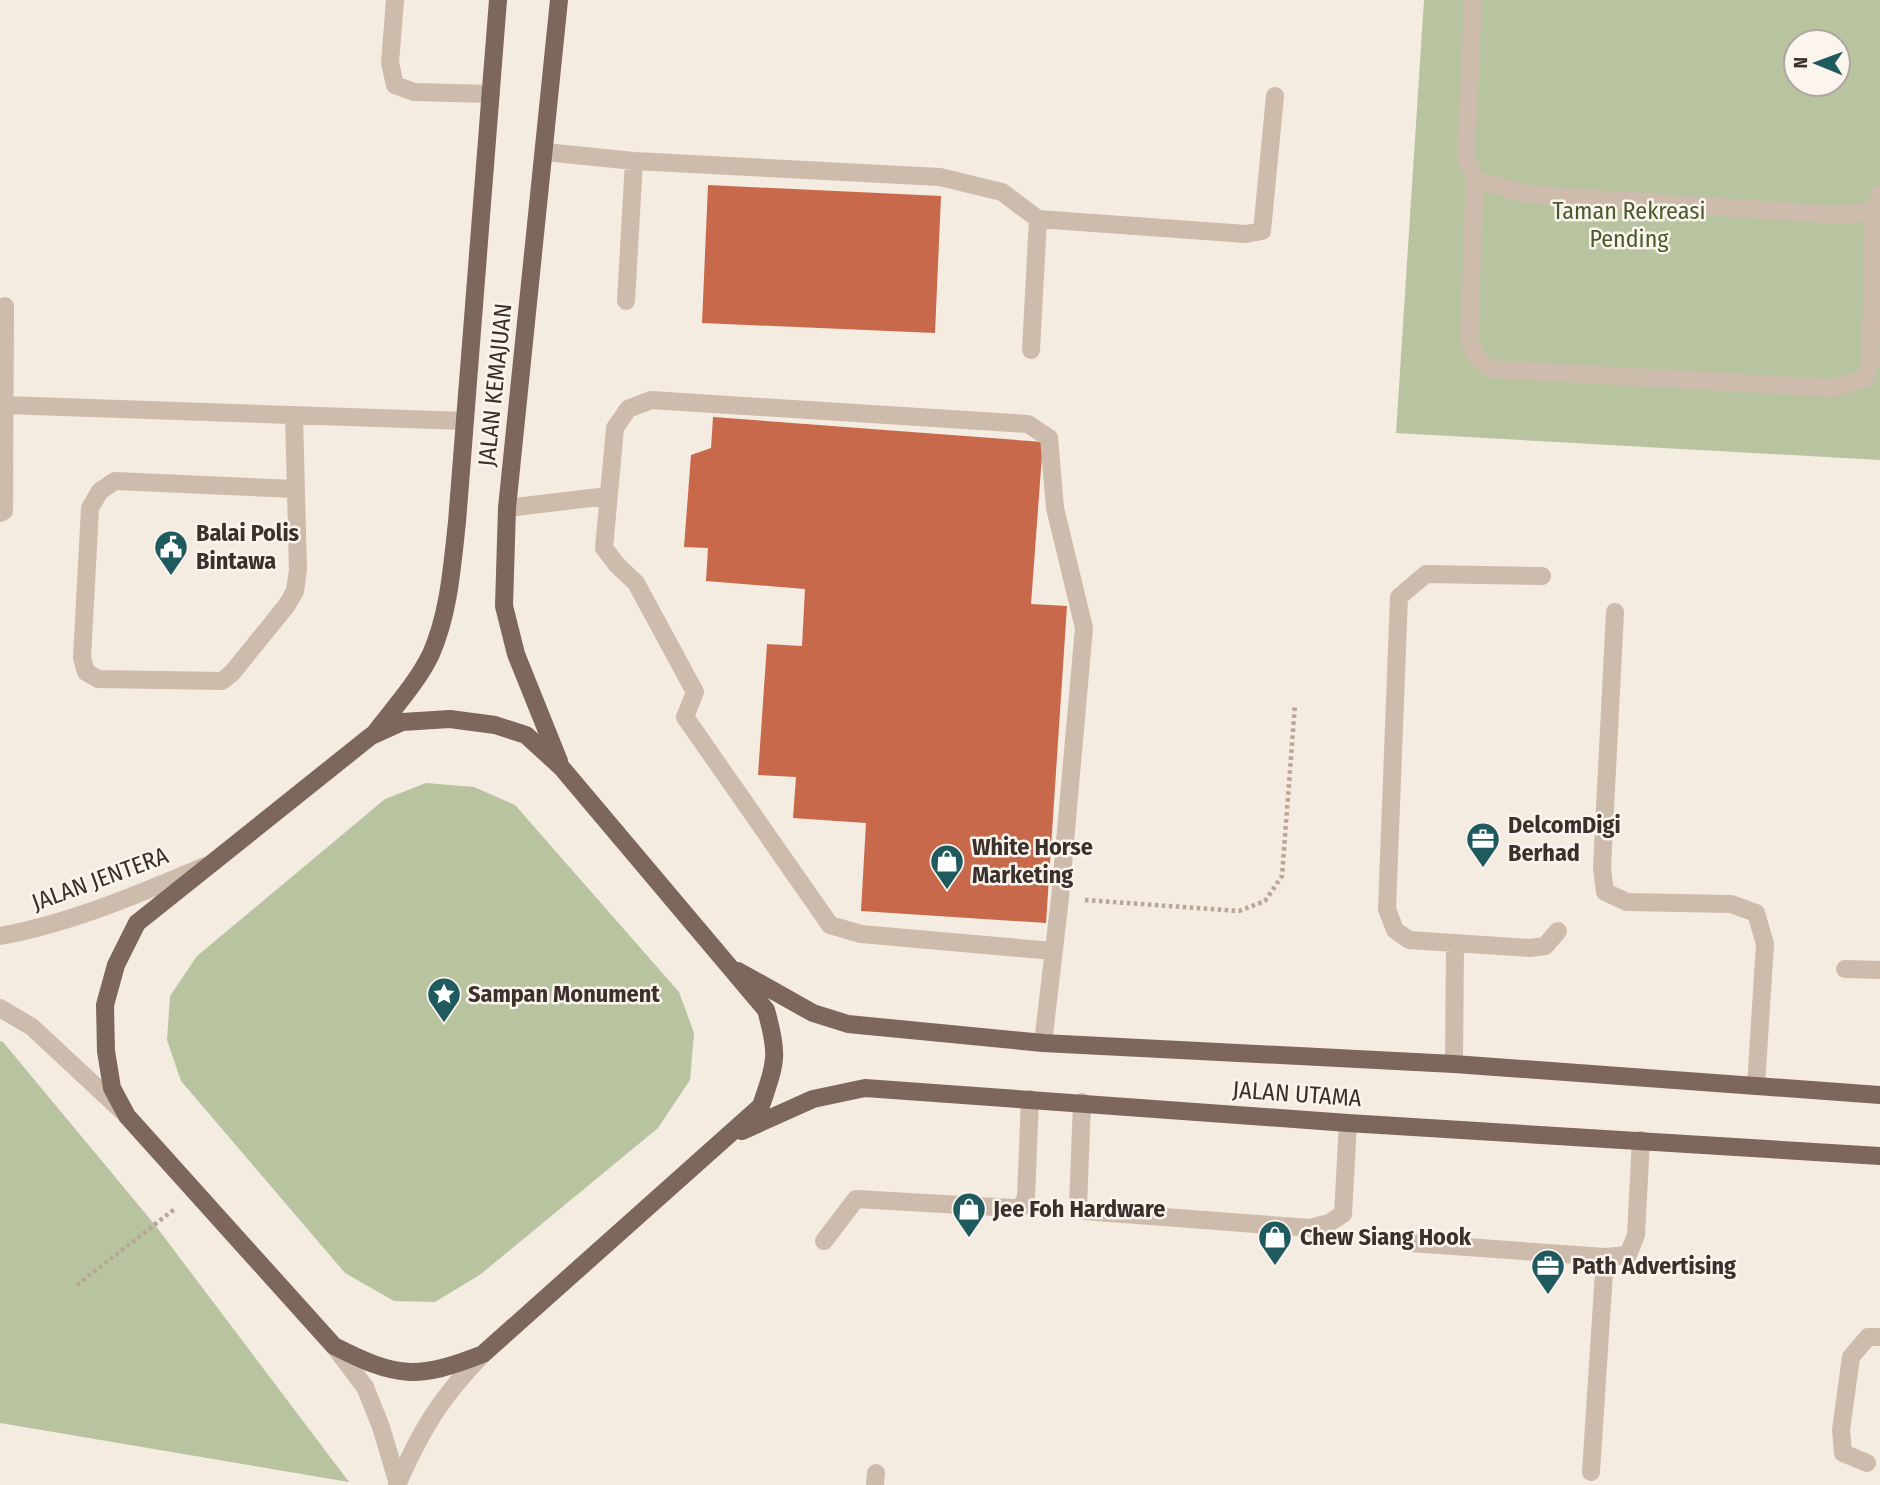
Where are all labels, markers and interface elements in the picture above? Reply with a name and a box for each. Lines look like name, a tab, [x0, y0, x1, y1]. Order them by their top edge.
north arrow	[1782, 28, 1852, 98]
text: N	[1789, 57, 1812, 69]
park label: Taman Rekreasi Pending	[1552, 197, 1706, 253]
street label: JALAN KEMAJUAN	[473, 302, 517, 468]
place label: Balai Polis Bintawa	[196, 519, 300, 575]
public building icon: Balai Polis Bintawa	[152, 528, 190, 577]
place label: DelcomDigi Berhad	[1508, 811, 1621, 867]
office icon: DelcomDigi Berhad	[1464, 820, 1502, 869]
place label: White Horse Marketing	[972, 833, 1093, 889]
street label: JALAN JENTERA	[28, 841, 172, 917]
shop icon: White Horse Marketing	[928, 842, 966, 891]
place icon: Sampan Monument	[425, 975, 463, 1024]
place label: Sampan Monument	[468, 980, 660, 1008]
street label: JALAN UTAMA	[1232, 1076, 1363, 1112]
shop icon: Jee Foh Hardware	[950, 1190, 988, 1239]
place label: Jee Foh Hardware	[992, 1195, 1165, 1223]
shop icon: Chew Siang Hook	[1256, 1218, 1294, 1267]
place label: Chew Siang Hook	[1300, 1223, 1472, 1251]
office icon: Path Advertising	[1529, 1247, 1567, 1296]
place label: Path Advertising	[1572, 1252, 1736, 1280]

